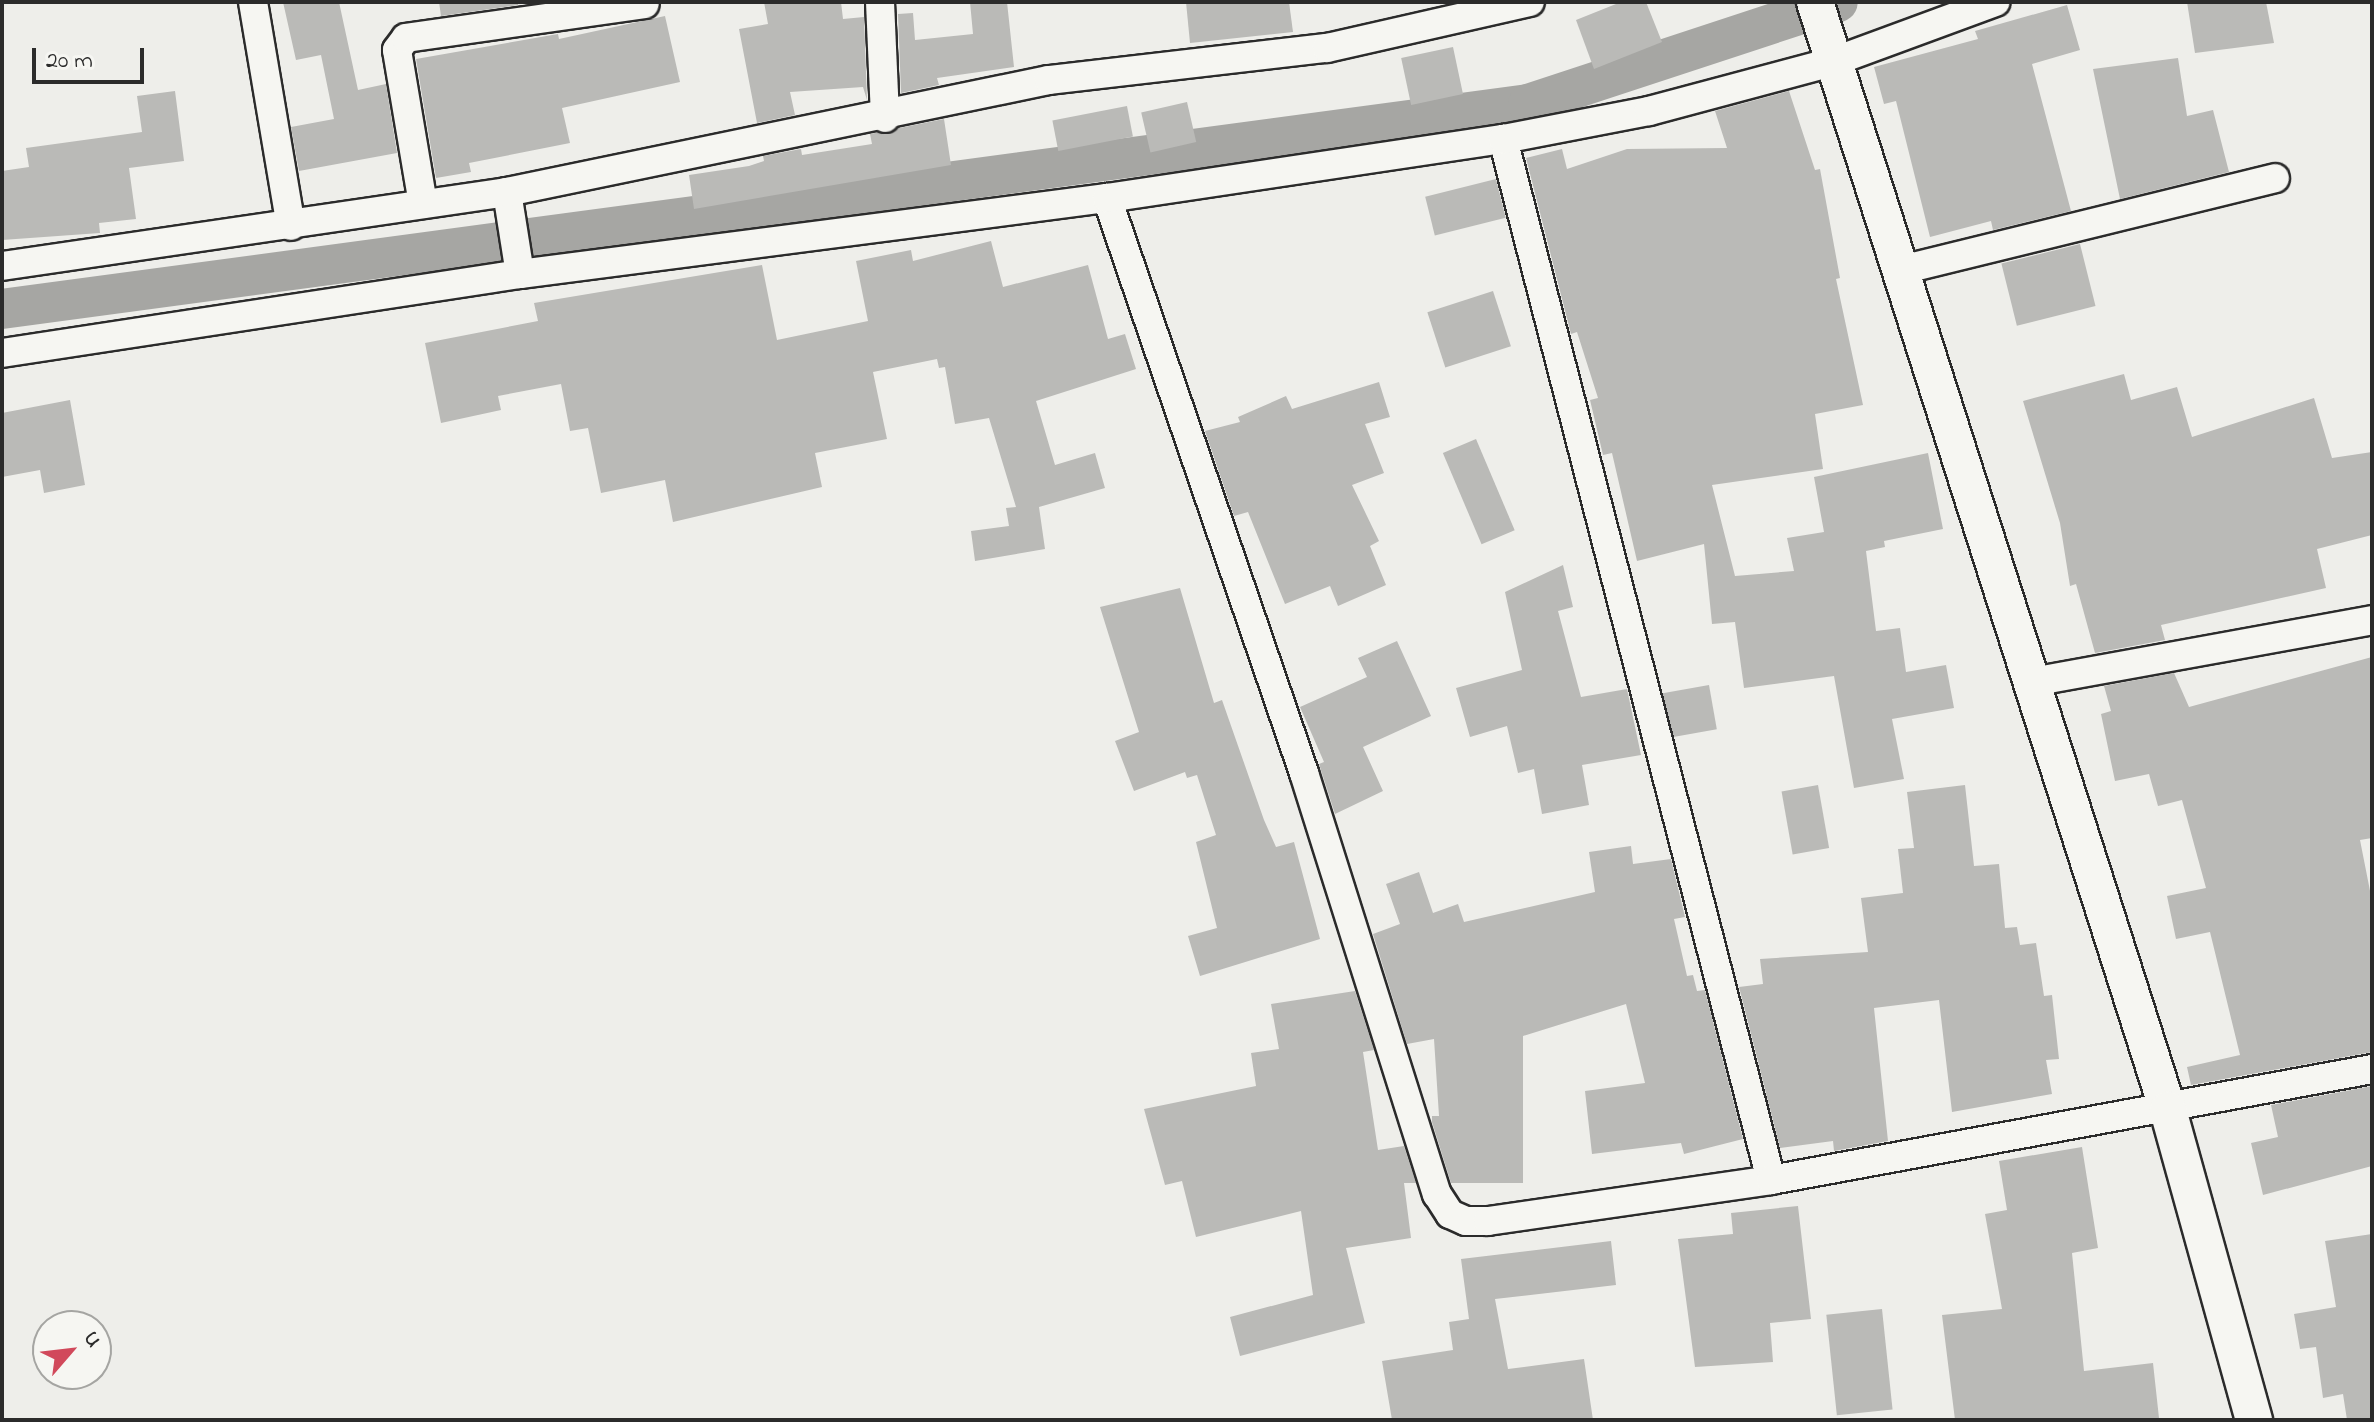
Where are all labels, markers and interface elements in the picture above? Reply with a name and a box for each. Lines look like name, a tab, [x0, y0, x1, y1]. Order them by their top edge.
scale bar	[36, 32, 148, 82]
text: 20 m	[46, 44, 93, 79]
north arrow	[32, 1310, 112, 1390]
text: U	[74, 1326, 109, 1353]

